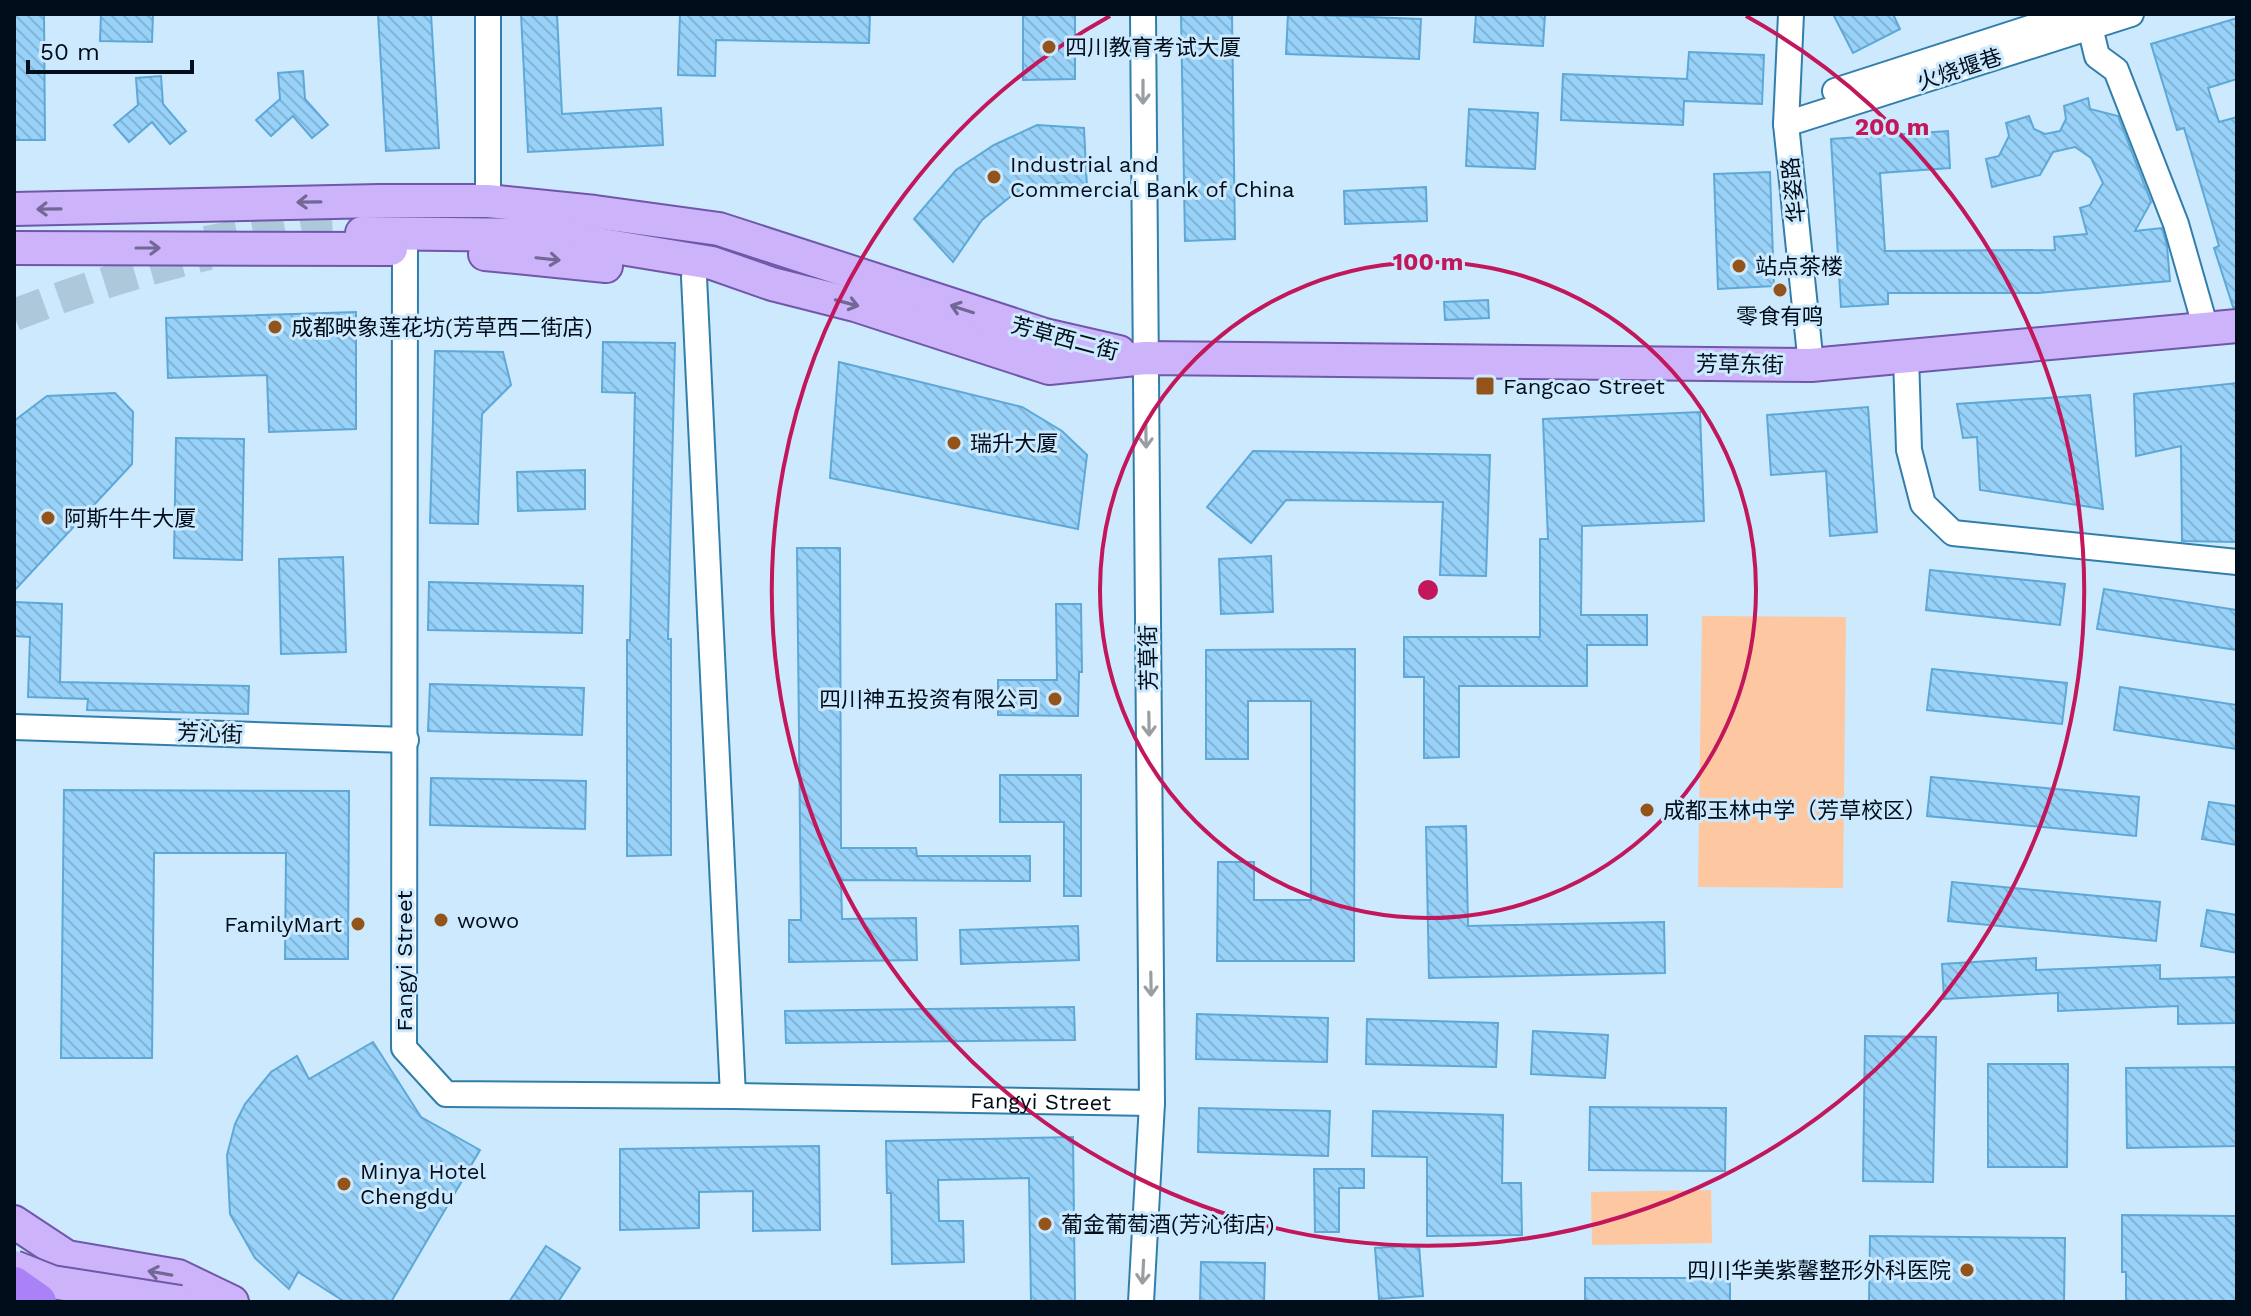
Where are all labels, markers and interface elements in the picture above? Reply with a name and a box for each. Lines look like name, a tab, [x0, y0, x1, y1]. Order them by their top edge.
scale bar	[28, 24, 192, 74]
place label: 四川教育考试大厦	[1065, 35, 1241, 60]
text: 50 m	[40, 38, 100, 66]
marker: 四川教育考试大厦	[1040, 38, 1058, 56]
street label: 火烧堰巷	[1913, 44, 2005, 95]
one-way arrow	[1136, 78, 1151, 105]
text: 200 m	[1855, 113, 1929, 141]
place label: Industrial and Commercial Bank of China	[1010, 152, 1294, 202]
street label: 华姿路	[1778, 156, 1809, 224]
marker: Industrial and Commercial Bank of China	[985, 168, 1003, 186]
one-way arrow	[296, 195, 323, 210]
one-way arrow	[36, 201, 63, 216]
one-way arrow	[134, 240, 161, 256]
text: 100 m	[1393, 248, 1463, 276]
one-way arrow	[534, 252, 560, 267]
place label: 站点茶楼	[1755, 254, 1843, 279]
marker: 站点茶楼	[1730, 257, 1748, 275]
marker: 零食有鸣	[1771, 281, 1789, 299]
one-way arrow	[834, 296, 860, 311]
one-way arrow	[950, 301, 975, 315]
place label: 零食有鸣	[1736, 304, 1824, 329]
street label: 芳草西二街	[1009, 312, 1121, 365]
place label: 成都映象莲花坊(芳草西二街店)	[291, 315, 592, 340]
marker: 成都映象莲花坊(芳草西二街店)	[266, 318, 284, 336]
street label: 芳草东街	[1696, 351, 1784, 378]
place label: Fangcao Street	[1503, 374, 1665, 399]
marker: Fangcao Street	[1474, 375, 1496, 397]
one-way arrow	[1138, 422, 1154, 449]
place label: 瑞升大厦	[970, 431, 1058, 456]
marker: 瑞升大厦	[945, 434, 963, 452]
place label: 阿斯牛牛大厦	[64, 506, 196, 531]
marker: 阿斯牛牛大厦	[39, 509, 57, 527]
centre of rings	[1414, 576, 1442, 604]
street label: 芳草街	[1135, 625, 1162, 691]
place label: 四川神五投资有限公司	[819, 687, 1039, 712]
marker: 四川神五投资有限公司	[1046, 690, 1064, 708]
one-way arrow	[1141, 710, 1157, 737]
street label: 芳沁街	[177, 720, 243, 747]
place label: 成都玉林中学（芳草校区）	[1663, 798, 1927, 823]
marker: 成都玉林中学（芳草校区）	[1638, 801, 1656, 819]
street label: Fangyi Street	[392, 891, 417, 1032]
place label: wowo	[457, 908, 519, 933]
marker: wowo	[432, 911, 450, 929]
place label: FamilyMart	[224, 912, 342, 937]
marker: FamilyMart	[349, 915, 367, 933]
one-way arrow	[1143, 970, 1159, 997]
street label: Fangyi Street	[970, 1088, 1111, 1115]
place label: Minya Hotel Chengdu	[360, 1159, 486, 1209]
marker: Minya Hotel Chengdu	[335, 1175, 353, 1193]
place label: 葡金葡萄酒(芳沁街店)	[1061, 1212, 1274, 1237]
marker: 葡金葡萄酒(芳沁街店)	[1036, 1215, 1054, 1233]
one-way arrow	[1135, 1258, 1150, 1285]
place label: 四川华美紫馨整形外科医院	[1687, 1258, 1951, 1283]
marker: 四川华美紫馨整形外科医院	[1958, 1261, 1976, 1279]
one-way arrow	[148, 1264, 173, 1279]

